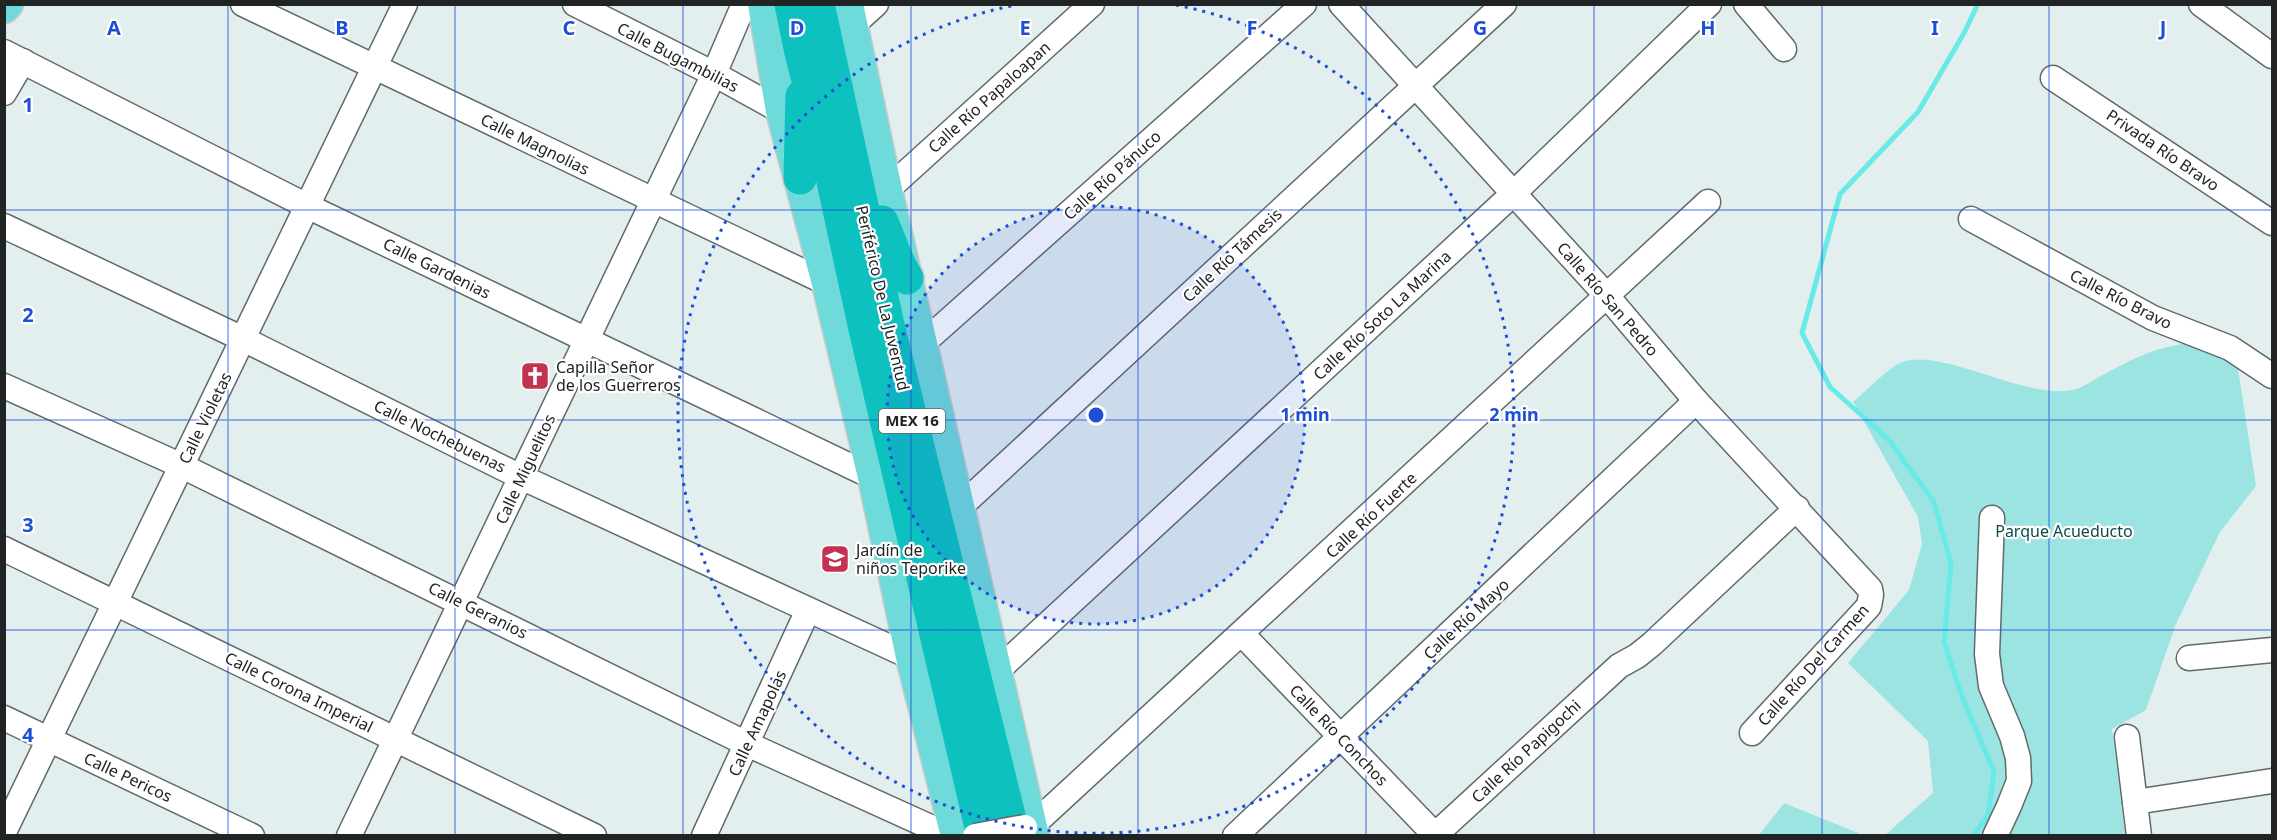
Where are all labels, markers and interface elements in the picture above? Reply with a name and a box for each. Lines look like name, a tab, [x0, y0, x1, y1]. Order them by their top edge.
text: A	[107, 14, 121, 41]
text: B	[335, 14, 349, 41]
text: C	[563, 14, 576, 41]
text: D	[790, 14, 804, 41]
text: E	[1019, 14, 1031, 41]
text: F	[1247, 14, 1257, 41]
text: G	[1473, 14, 1487, 41]
text: H	[1700, 14, 1716, 41]
text: I	[1931, 14, 1939, 41]
text: J	[2158, 14, 2166, 41]
street label: Calle Bugambilias	[614, 17, 742, 97]
street label: Calle Río Papaloapan	[923, 36, 1055, 158]
text: 1	[22, 91, 34, 118]
street label: Privada Río Bravo	[2102, 104, 2224, 196]
street label: Calle Magnolias	[477, 108, 593, 180]
street label: Calle Río Pánuco	[1058, 125, 1166, 225]
street label: Periférico De La Juventud	[851, 203, 915, 393]
street label: Calle Río Támesis	[1178, 203, 1286, 307]
street label: Calle Gardenias	[380, 232, 494, 304]
street label: Calle Río San Pedro	[1552, 237, 1664, 361]
street label: Calle Río Soto La Marina	[1308, 245, 1456, 385]
street label: Calle Río Bravo	[2066, 264, 2176, 334]
text: 2	[22, 301, 34, 328]
place label: Capilla Señor de los Guerreros	[556, 356, 681, 396]
church icon: Capilla Señor de los Guerreros	[519, 360, 551, 392]
street label: Calle Violetas	[173, 368, 237, 468]
street label: Calle Nochebuenas	[370, 394, 510, 478]
text: 1 min	[1280, 402, 1330, 426]
text: 2 min	[1489, 402, 1539, 426]
centre of rings	[1086, 405, 1106, 425]
road number: MEX 16	[879, 409, 945, 433]
street label: Calle Miguelitos	[490, 410, 560, 528]
street label: Calle Río Fuerte	[1321, 467, 1421, 563]
text: 3	[22, 511, 34, 538]
park label: Parque Acueducto	[1995, 520, 2133, 542]
place label: Jardín de niños Teporike	[854, 539, 966, 579]
school or university icon: Jardín de niños Teporike	[819, 543, 851, 575]
street label: Calle Río Mayo	[1418, 574, 1514, 664]
street label: Calle Geranios	[425, 576, 531, 644]
street label: Calle Río Del Carmen	[1752, 599, 1874, 731]
street label: Calle Corona Imperial	[221, 647, 377, 737]
street label: Calle Amapolas	[723, 666, 791, 780]
street label: Calle Río Conchos	[1285, 680, 1393, 790]
street label: Calle Río Papigochi	[1466, 694, 1586, 808]
text: 4	[22, 721, 34, 748]
street label: Calle Pericos	[80, 747, 176, 807]

